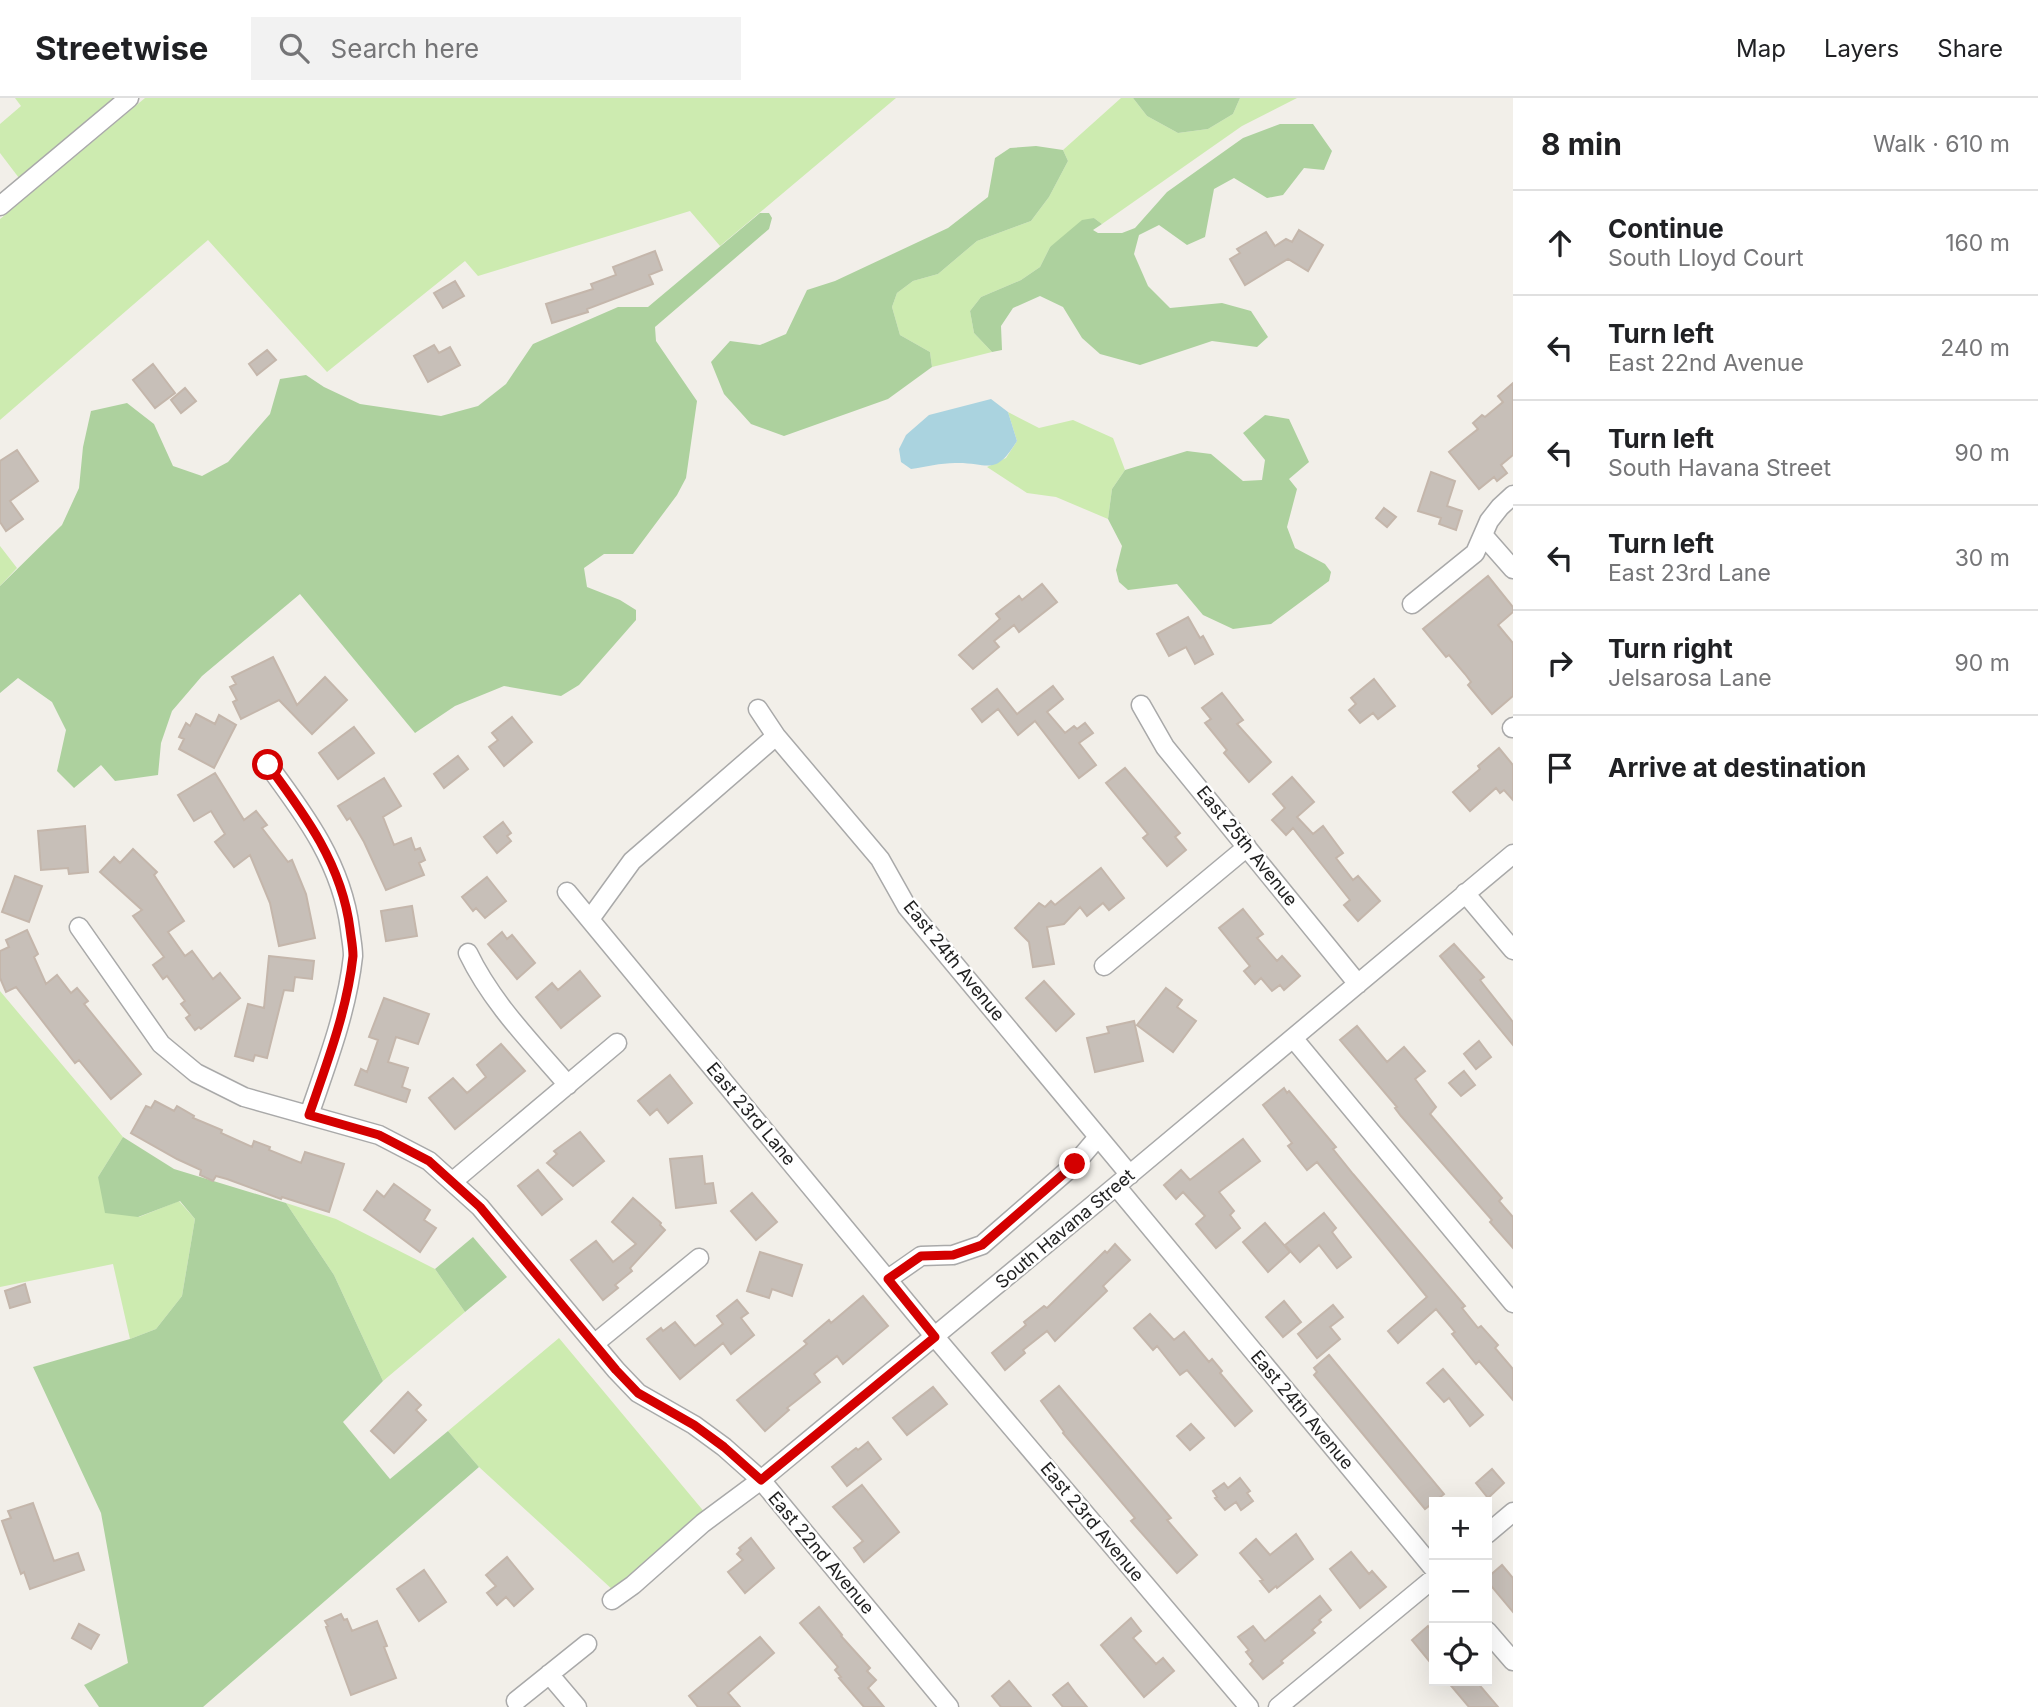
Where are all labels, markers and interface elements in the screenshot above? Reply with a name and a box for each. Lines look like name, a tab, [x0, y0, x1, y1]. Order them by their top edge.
search box	[251, 17, 741, 80]
text: Streetwise	[35, 28, 209, 68]
icon: search	[275, 29, 313, 67]
text: Search here	[331, 33, 479, 64]
text: Map	[1736, 34, 1786, 63]
text: Layers	[1824, 34, 1899, 63]
text: Share	[1937, 34, 2003, 63]
text: 8 min	[1541, 126, 1622, 162]
text: Walk · 610 m	[1873, 130, 2010, 158]
text: Continue	[1608, 213, 1724, 244]
icon: ahead	[1541, 224, 1579, 262]
text: 160 m	[1945, 229, 2010, 257]
text: South Lloyd Court	[1608, 244, 1803, 272]
text: Turn left	[1608, 318, 1714, 349]
icon: left	[1541, 329, 1579, 367]
text: 240 m	[1940, 334, 2010, 362]
text: East 22nd Avenue	[1608, 349, 1804, 377]
text: Turn left	[1608, 423, 1714, 454]
icon: left	[1541, 434, 1579, 472]
text: 90 m	[1955, 439, 2010, 467]
text: South Havana Street	[1608, 454, 1831, 482]
text: Turn left	[1608, 528, 1714, 559]
icon: left	[1541, 539, 1579, 577]
text: 30 m	[1955, 544, 2010, 572]
text: East 23rd Lane	[1608, 559, 1771, 587]
text: Turn right	[1608, 633, 1733, 664]
icon: right	[1541, 644, 1579, 682]
text: 90 m	[1955, 649, 2010, 677]
text: Jelsarosa Lane	[1608, 664, 1772, 692]
route start	[252, 749, 283, 780]
icon: arrive	[1541, 749, 1579, 787]
text: Arrive at destination	[1608, 752, 1867, 783]
street label: East 25th Avenue	[1193, 782, 1302, 910]
street label: East 24th Avenue	[899, 896, 1009, 1025]
street label: East 23rd Lane	[702, 1058, 800, 1169]
route end	[1059, 1148, 1090, 1179]
street label: South Havana Street	[991, 1164, 1138, 1293]
street label: East 24th Avenue	[1247, 1346, 1358, 1473]
street label: East 23rd Avenue	[1036, 1458, 1148, 1586]
street label: East 22nd Avenue	[764, 1487, 879, 1618]
map controls	[1429, 1497, 1492, 1686]
button: +	[1429, 1497, 1492, 1560]
button: −	[1429, 1560, 1492, 1623]
button: locate	[1429, 1623, 1492, 1686]

